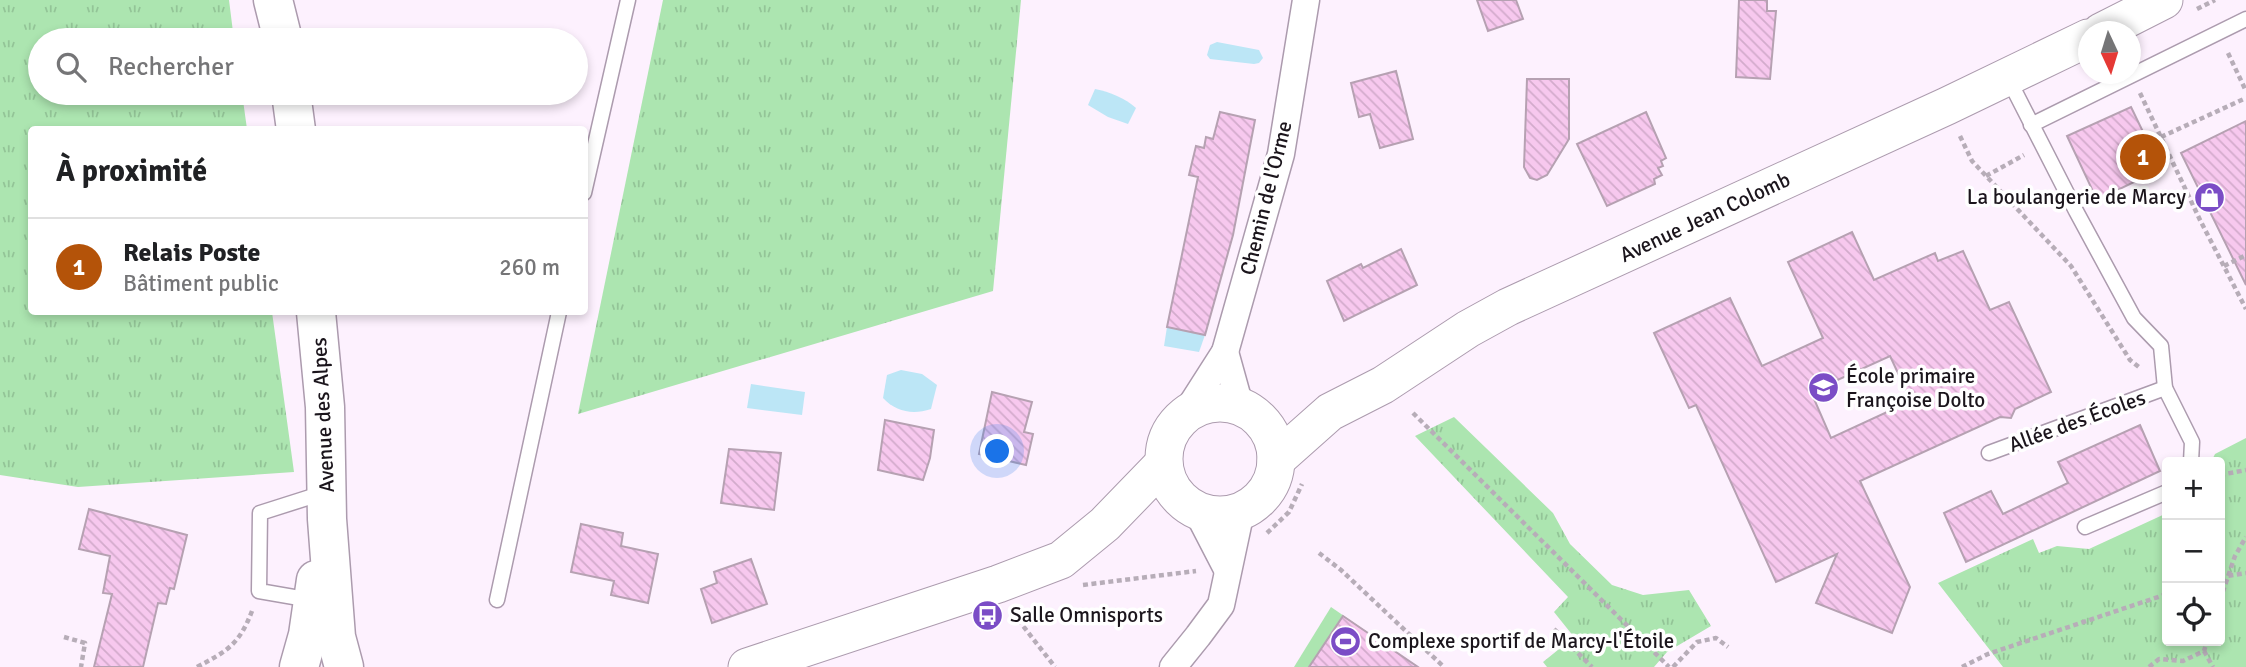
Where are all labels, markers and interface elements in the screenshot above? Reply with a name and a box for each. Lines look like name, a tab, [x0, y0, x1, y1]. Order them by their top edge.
north arrow	[2078, 21, 2141, 84]
search box	[28, 28, 588, 105]
icon: search	[52, 48, 90, 86]
text: Rechercher	[108, 51, 234, 83]
street label: Chemin de l'Orme	[1234, 118, 1298, 278]
pin: 1	[2120, 131, 2166, 183]
text: À proximité	[56, 153, 207, 190]
street label: Avenue Jean Colomb	[1616, 166, 1794, 268]
shop icon: La boulangerie de Marcy	[2192, 180, 2226, 214]
place label: La boulangerie de Marcy	[1967, 184, 2186, 210]
text: Relais Poste	[123, 237, 260, 269]
text: 1	[73, 253, 85, 282]
text: 260 m	[499, 253, 560, 282]
text: Bâtiment public	[123, 269, 279, 298]
street label: Avenue des Alpes	[306, 337, 340, 493]
place label: École primaire Françoise Dolto	[1846, 363, 1985, 413]
school or university icon: École primaire Françoise Dolto	[1806, 371, 1840, 405]
street label: Allée des Écoles	[2005, 384, 2149, 458]
your location	[980, 434, 1014, 468]
map controls	[2162, 457, 2225, 646]
button: +	[2162, 457, 2225, 520]
button: −	[2162, 520, 2225, 583]
button: locate	[2162, 583, 2225, 646]
bus stop icon: Salle Omnisports	[970, 598, 1004, 632]
place label: Salle Omnisports	[1010, 602, 1163, 628]
sports icon: Complexe sportif de Marcy-l'Étoile	[1328, 624, 1362, 658]
place label: Complexe sportif de Marcy-l'Étoile	[1368, 628, 1674, 654]

